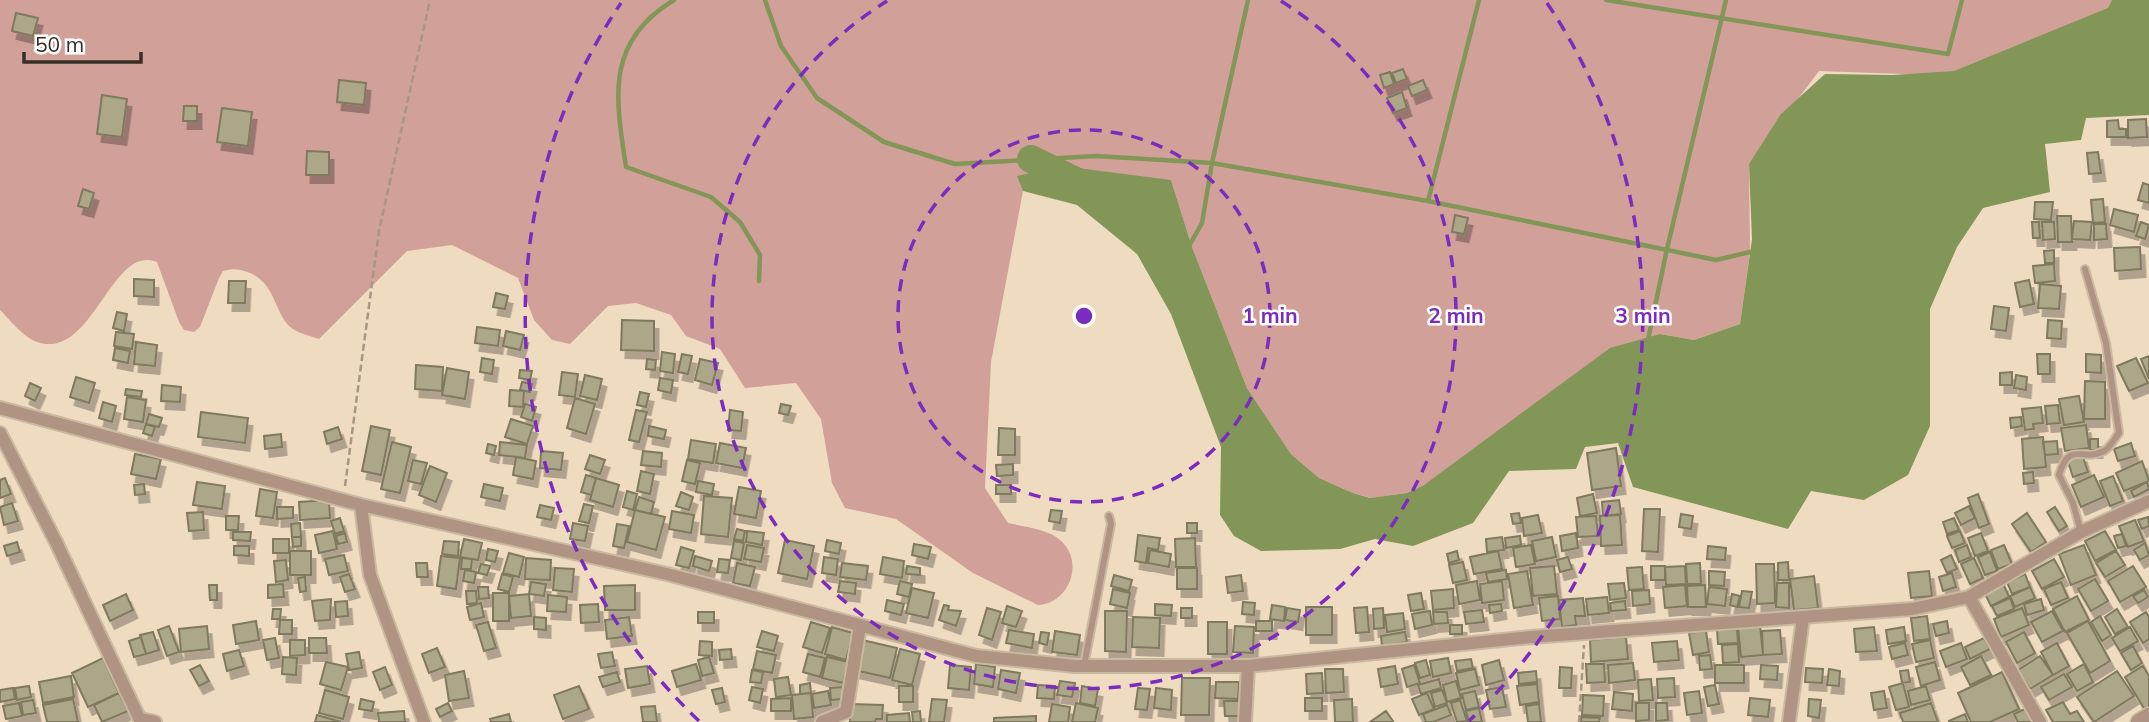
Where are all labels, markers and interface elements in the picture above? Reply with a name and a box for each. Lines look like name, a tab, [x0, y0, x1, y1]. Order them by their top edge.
scale bar	[24, 21, 142, 65]
text: 50 m	[35, 31, 84, 57]
text: 1 min	[1242, 302, 1298, 328]
text: 2 min	[1428, 302, 1484, 328]
text: 3 min	[1615, 302, 1671, 328]
centre of rings	[1072, 304, 1096, 328]

